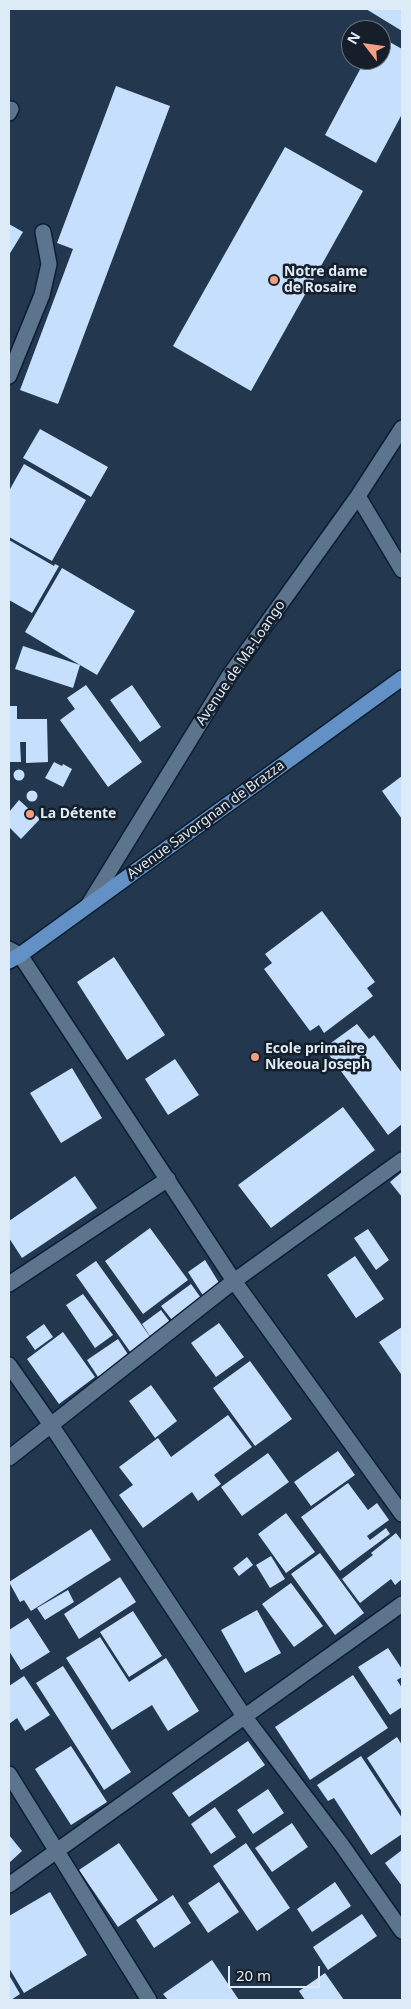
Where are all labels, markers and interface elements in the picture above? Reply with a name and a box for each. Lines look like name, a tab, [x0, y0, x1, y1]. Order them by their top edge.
north arrow	[341, 20, 391, 70]
text: N	[342, 28, 365, 47]
place label: Notre dame de Rosaire	[284, 264, 367, 296]
marker: Notre dame de Rosaire	[268, 274, 280, 286]
street label: Avenue de Ma-Loango	[193, 597, 289, 729]
street label: Avenue Savorgnan de Brazza	[124, 757, 288, 883]
place label: La Détente	[40, 806, 116, 822]
marker: La Détente	[24, 808, 36, 820]
place label: Ecole primaire Nkeoua Joseph	[265, 1041, 370, 1074]
marker: Ecole primaire Nkeoua Joseph	[249, 1051, 261, 1063]
scale bar	[231, 1956, 324, 1988]
text: 20 m	[236, 1965, 271, 1985]

